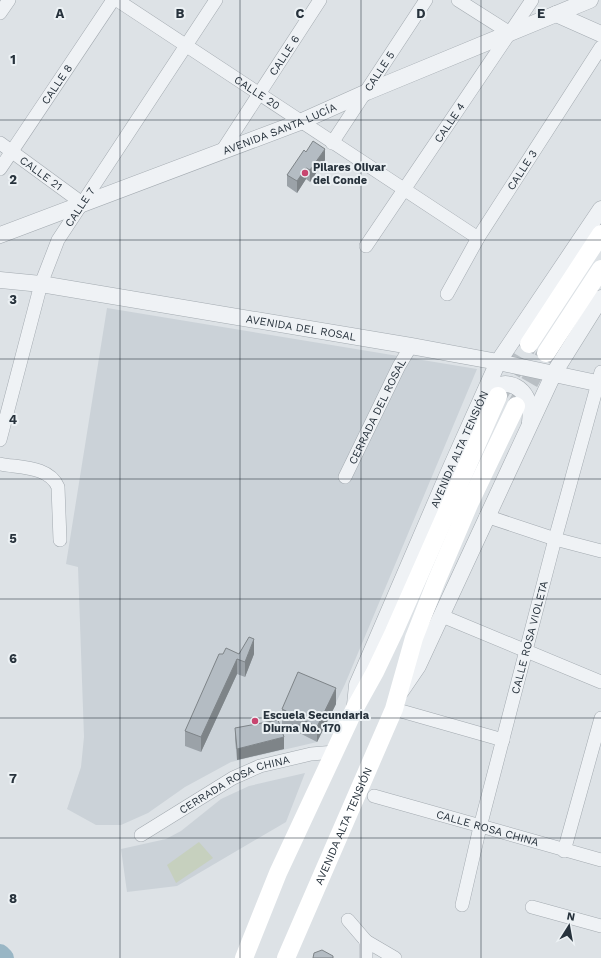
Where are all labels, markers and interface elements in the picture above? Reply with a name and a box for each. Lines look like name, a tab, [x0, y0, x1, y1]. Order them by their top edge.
text: A	[56, 6, 65, 21]
text: B	[176, 6, 185, 21]
text: C	[296, 6, 305, 21]
text: D	[416, 6, 426, 21]
text: E	[537, 6, 545, 21]
street label: CALLE 6	[266, 33, 302, 78]
street label: CALLE 5	[361, 49, 397, 94]
text: 1	[10, 52, 16, 67]
street label: CALLE 8	[39, 61, 75, 107]
street label: CALLE 20	[232, 73, 283, 112]
street label: AVENIDA SANTA LUCÍA	[221, 100, 338, 157]
street label: CALLE 4	[431, 100, 468, 145]
street label: CALLE 3	[504, 147, 540, 192]
street label: CALLE 21	[17, 153, 65, 193]
place label: Pilares Olivar del Conde	[313, 161, 386, 187]
marker: Pilares Olivar del Conde	[300, 168, 310, 178]
text: 2	[9, 172, 17, 187]
street label: CALLE 7	[62, 185, 97, 229]
text: 3	[9, 292, 17, 307]
street label: AVENIDA DEL ROSAL	[245, 312, 358, 343]
street label: CERRADA DEL ROSAL	[346, 356, 409, 466]
street label: AVENIDA ALTA TENSIÓN	[428, 389, 491, 510]
text: 4	[9, 412, 18, 427]
text: 5	[9, 531, 17, 546]
street label: CALLE ROSA VIOLETA	[508, 579, 550, 695]
text: 6	[9, 651, 17, 666]
place label: Escuela Secundaria Diurna No. 170	[263, 709, 370, 735]
marker: Escuela Secundaria Diurna No. 170	[250, 716, 260, 726]
street label: CERRADA ROSA CHINA	[177, 753, 291, 816]
street label: AVENIDA ALTA TENSIÓN	[312, 765, 374, 887]
text: 7	[9, 771, 17, 786]
street label: CALLE ROSA CHINA	[435, 807, 540, 849]
text: 8	[9, 891, 17, 906]
north arrow	[549, 906, 589, 946]
text: N	[566, 910, 576, 924]

